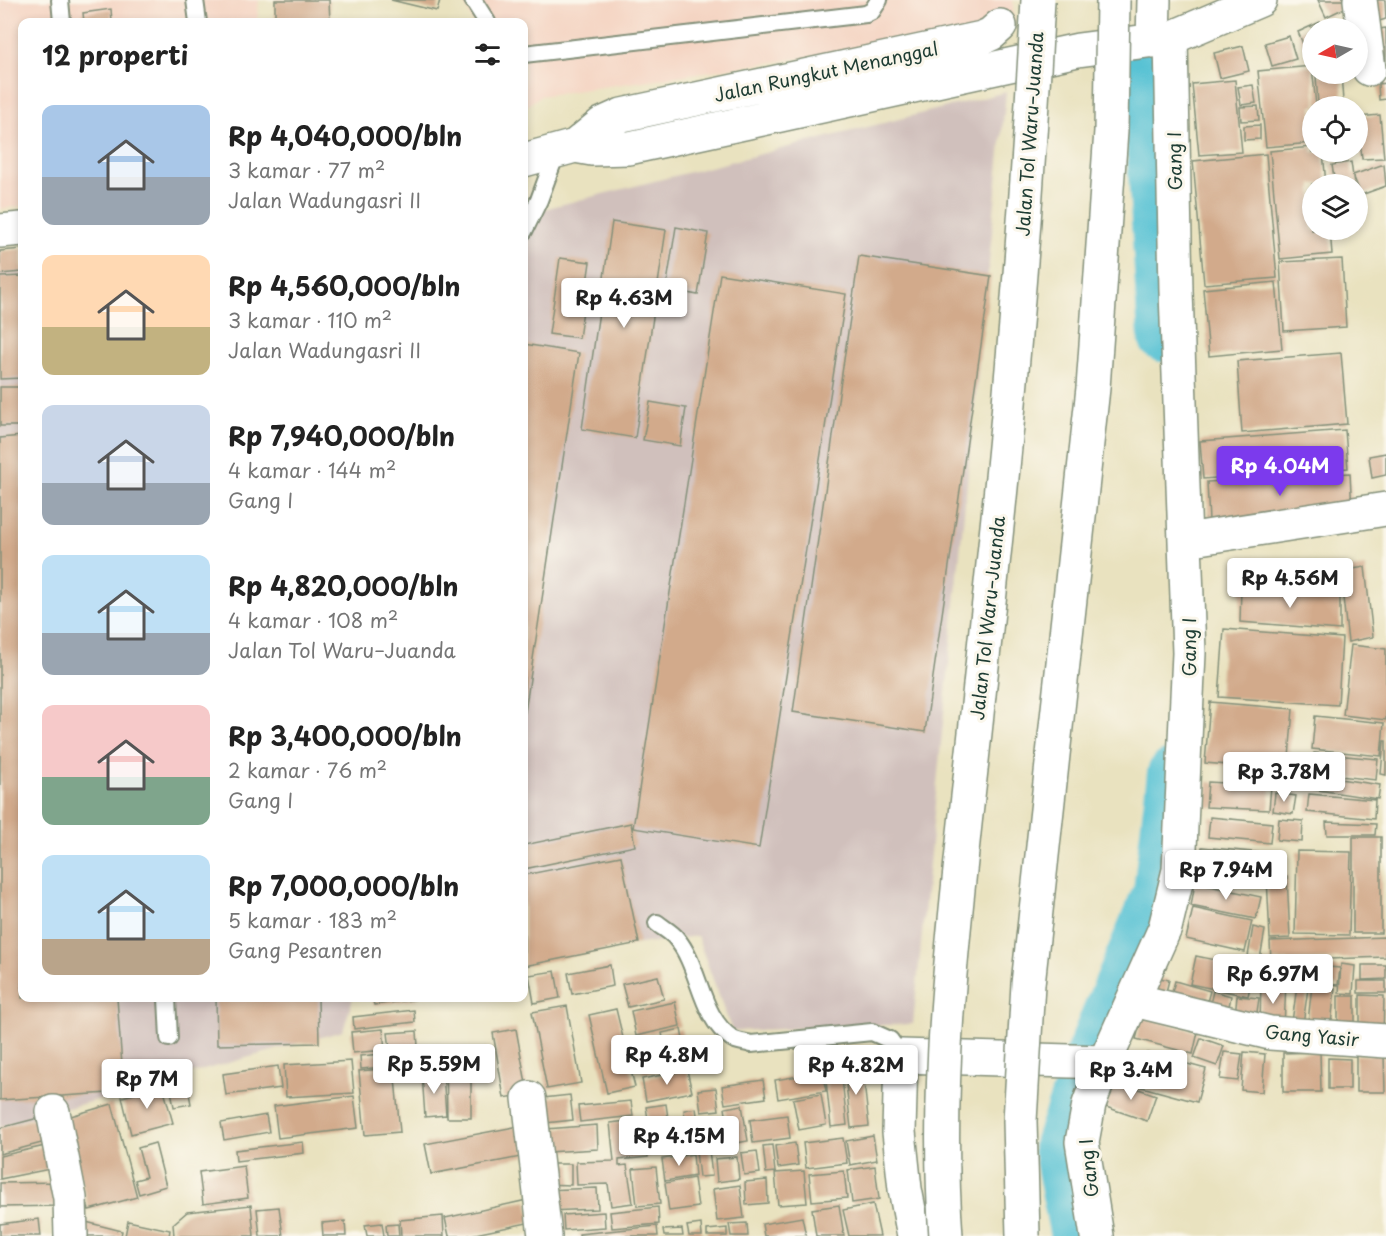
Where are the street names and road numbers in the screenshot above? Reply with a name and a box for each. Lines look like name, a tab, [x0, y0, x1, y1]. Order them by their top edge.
street label: Jalan Tol Waru–Juanda	[1008, 31, 1050, 237]
street label: Jalan Rungkut Menanggal	[711, 34, 941, 108]
street label: Gang I	[1160, 131, 1188, 191]
street label: Jalan Tol Waru–Juanda	[963, 515, 1011, 721]
street label: Gang I	[1175, 618, 1202, 676]
street label: Gang Yasir	[1264, 1017, 1361, 1053]
street label: Gang I	[1071, 1137, 1105, 1199]

